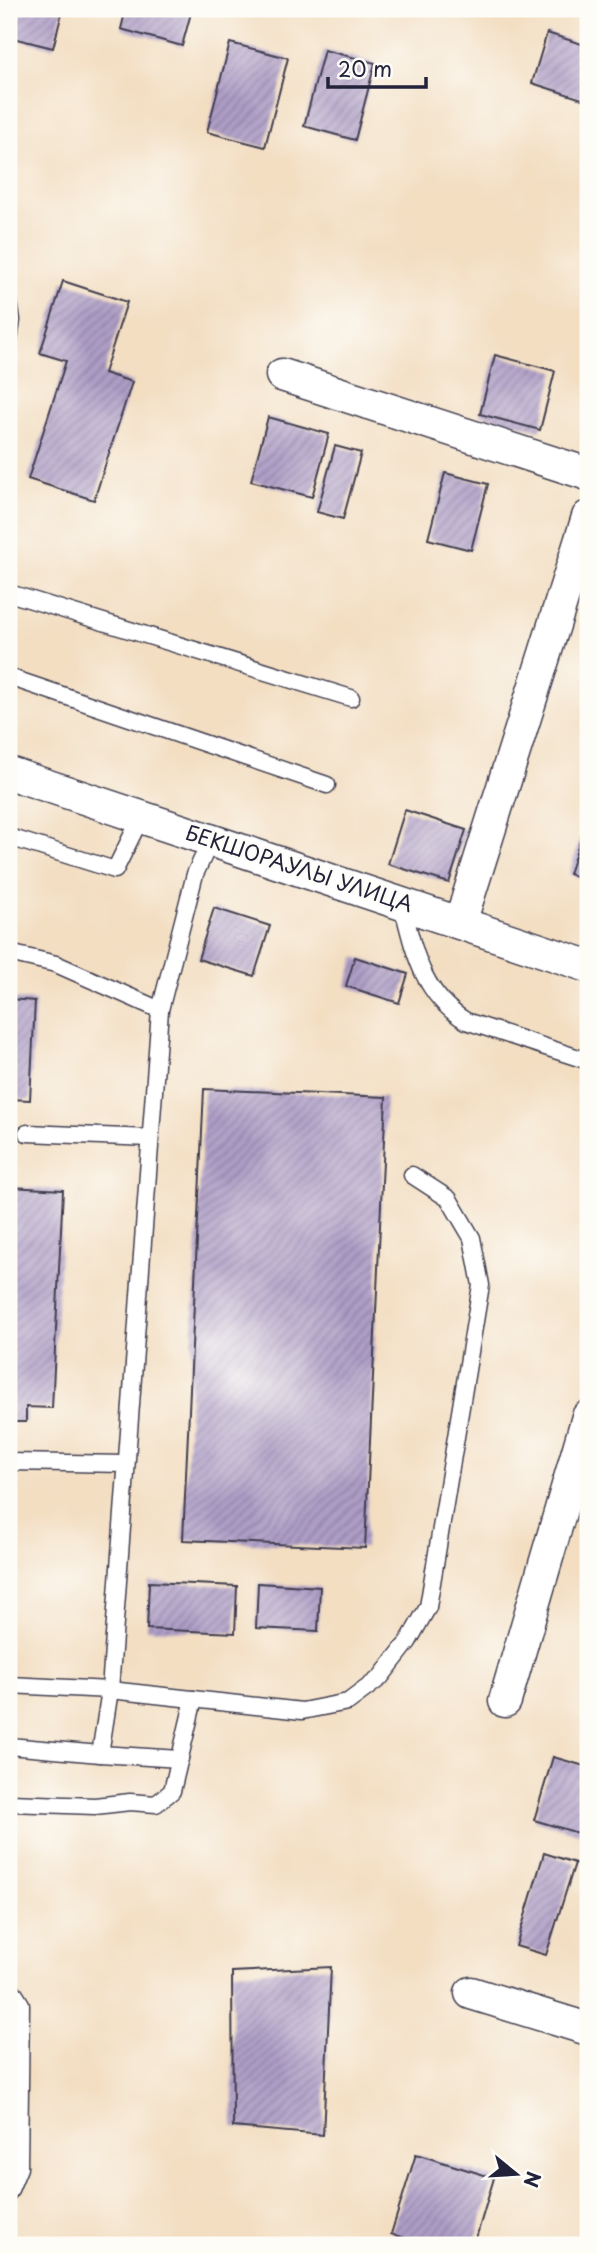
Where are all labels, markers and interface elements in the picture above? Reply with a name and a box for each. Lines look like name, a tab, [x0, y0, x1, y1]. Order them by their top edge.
scale bar	[328, 46, 426, 90]
text: 20 m	[338, 52, 392, 84]
street label: БЕКШОРАУЛЫ УЛИЦА	[182, 815, 418, 919]
north arrow	[482, 2138, 552, 2208]
text: N	[517, 2168, 549, 2191]

